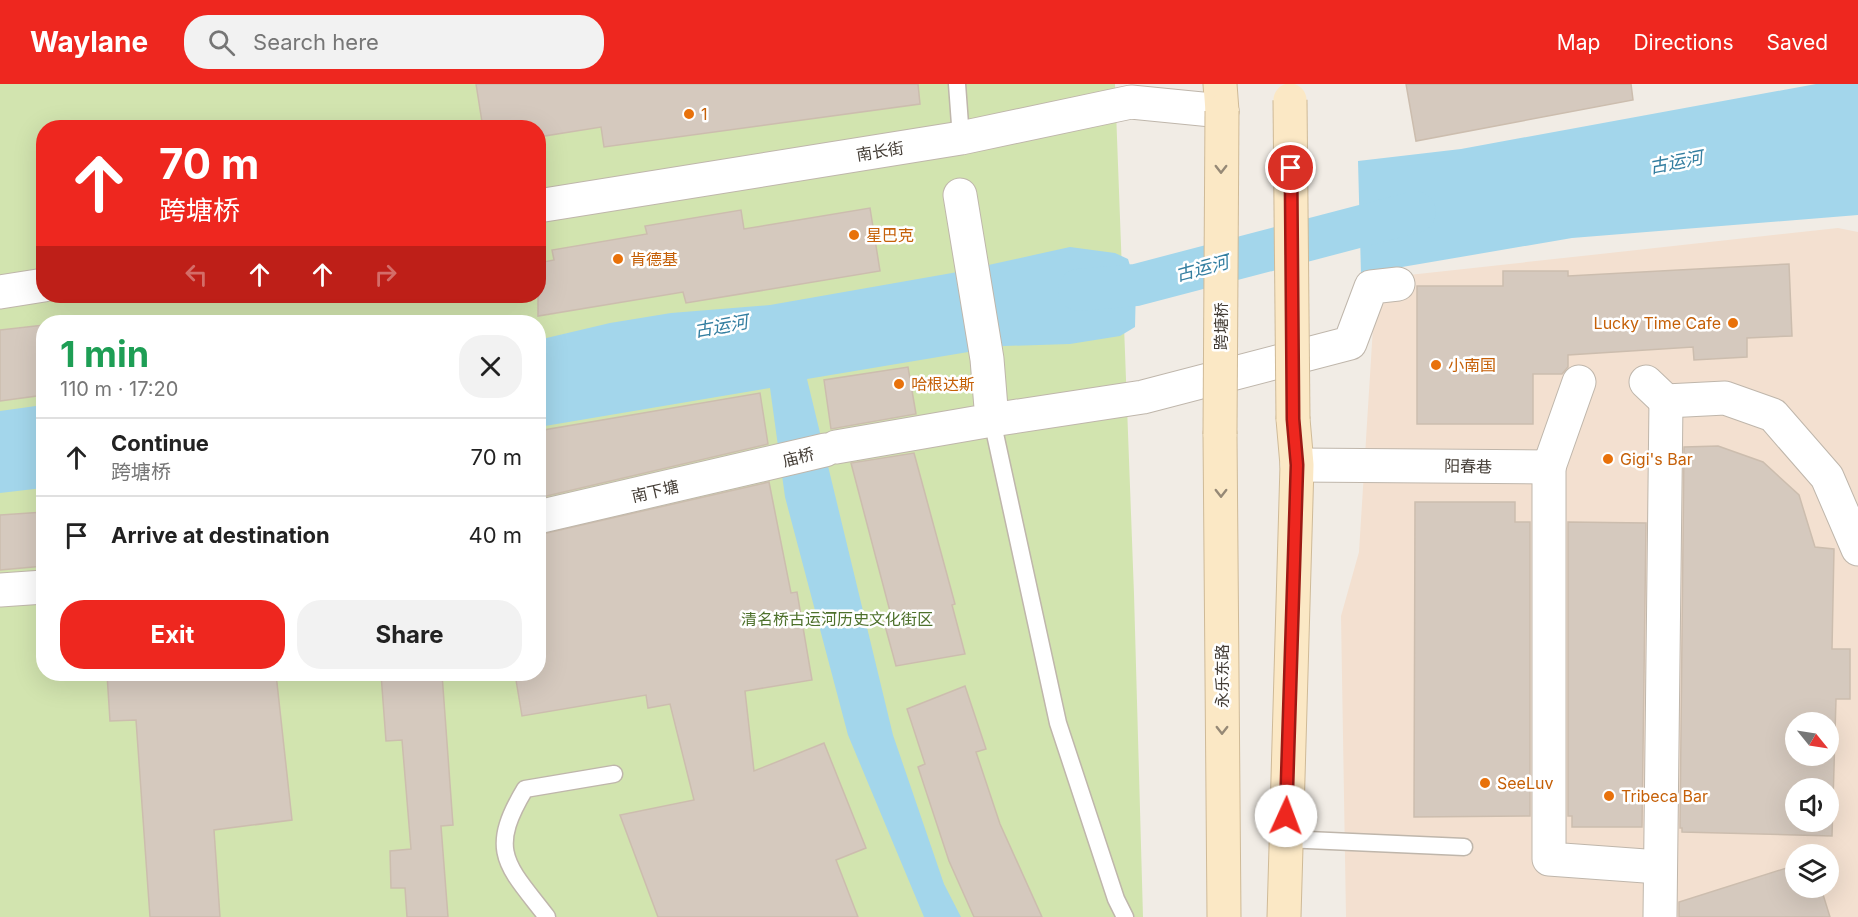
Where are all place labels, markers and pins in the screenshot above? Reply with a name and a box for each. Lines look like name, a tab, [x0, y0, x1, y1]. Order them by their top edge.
place label: 1	[701, 104, 708, 124]
marker: 1	[682, 107, 696, 121]
pin	[1265, 142, 1316, 193]
place label: 星巴克	[866, 225, 914, 245]
marker: 星巴克	[847, 228, 861, 242]
place label: 肯德基	[630, 249, 678, 269]
marker: 肯德基	[611, 252, 625, 266]
place label: Lucky Time Cafe	[1594, 313, 1721, 333]
marker: Lucky Time Cafe	[1726, 316, 1740, 330]
place label: 小南国	[1448, 355, 1496, 375]
marker: 小南国	[1429, 358, 1443, 372]
place label: 哈根达斯	[911, 374, 975, 394]
marker: 哈根达斯	[892, 377, 906, 391]
place label: Gigi's Bar	[1620, 449, 1693, 469]
marker: Gigi's Bar	[1601, 452, 1615, 466]
place label: SeeLuv	[1497, 773, 1553, 793]
marker: SeeLuv	[1478, 776, 1492, 790]
place label: Tribeca Bar	[1621, 786, 1708, 806]
marker: Tribeca Bar	[1602, 789, 1616, 803]

